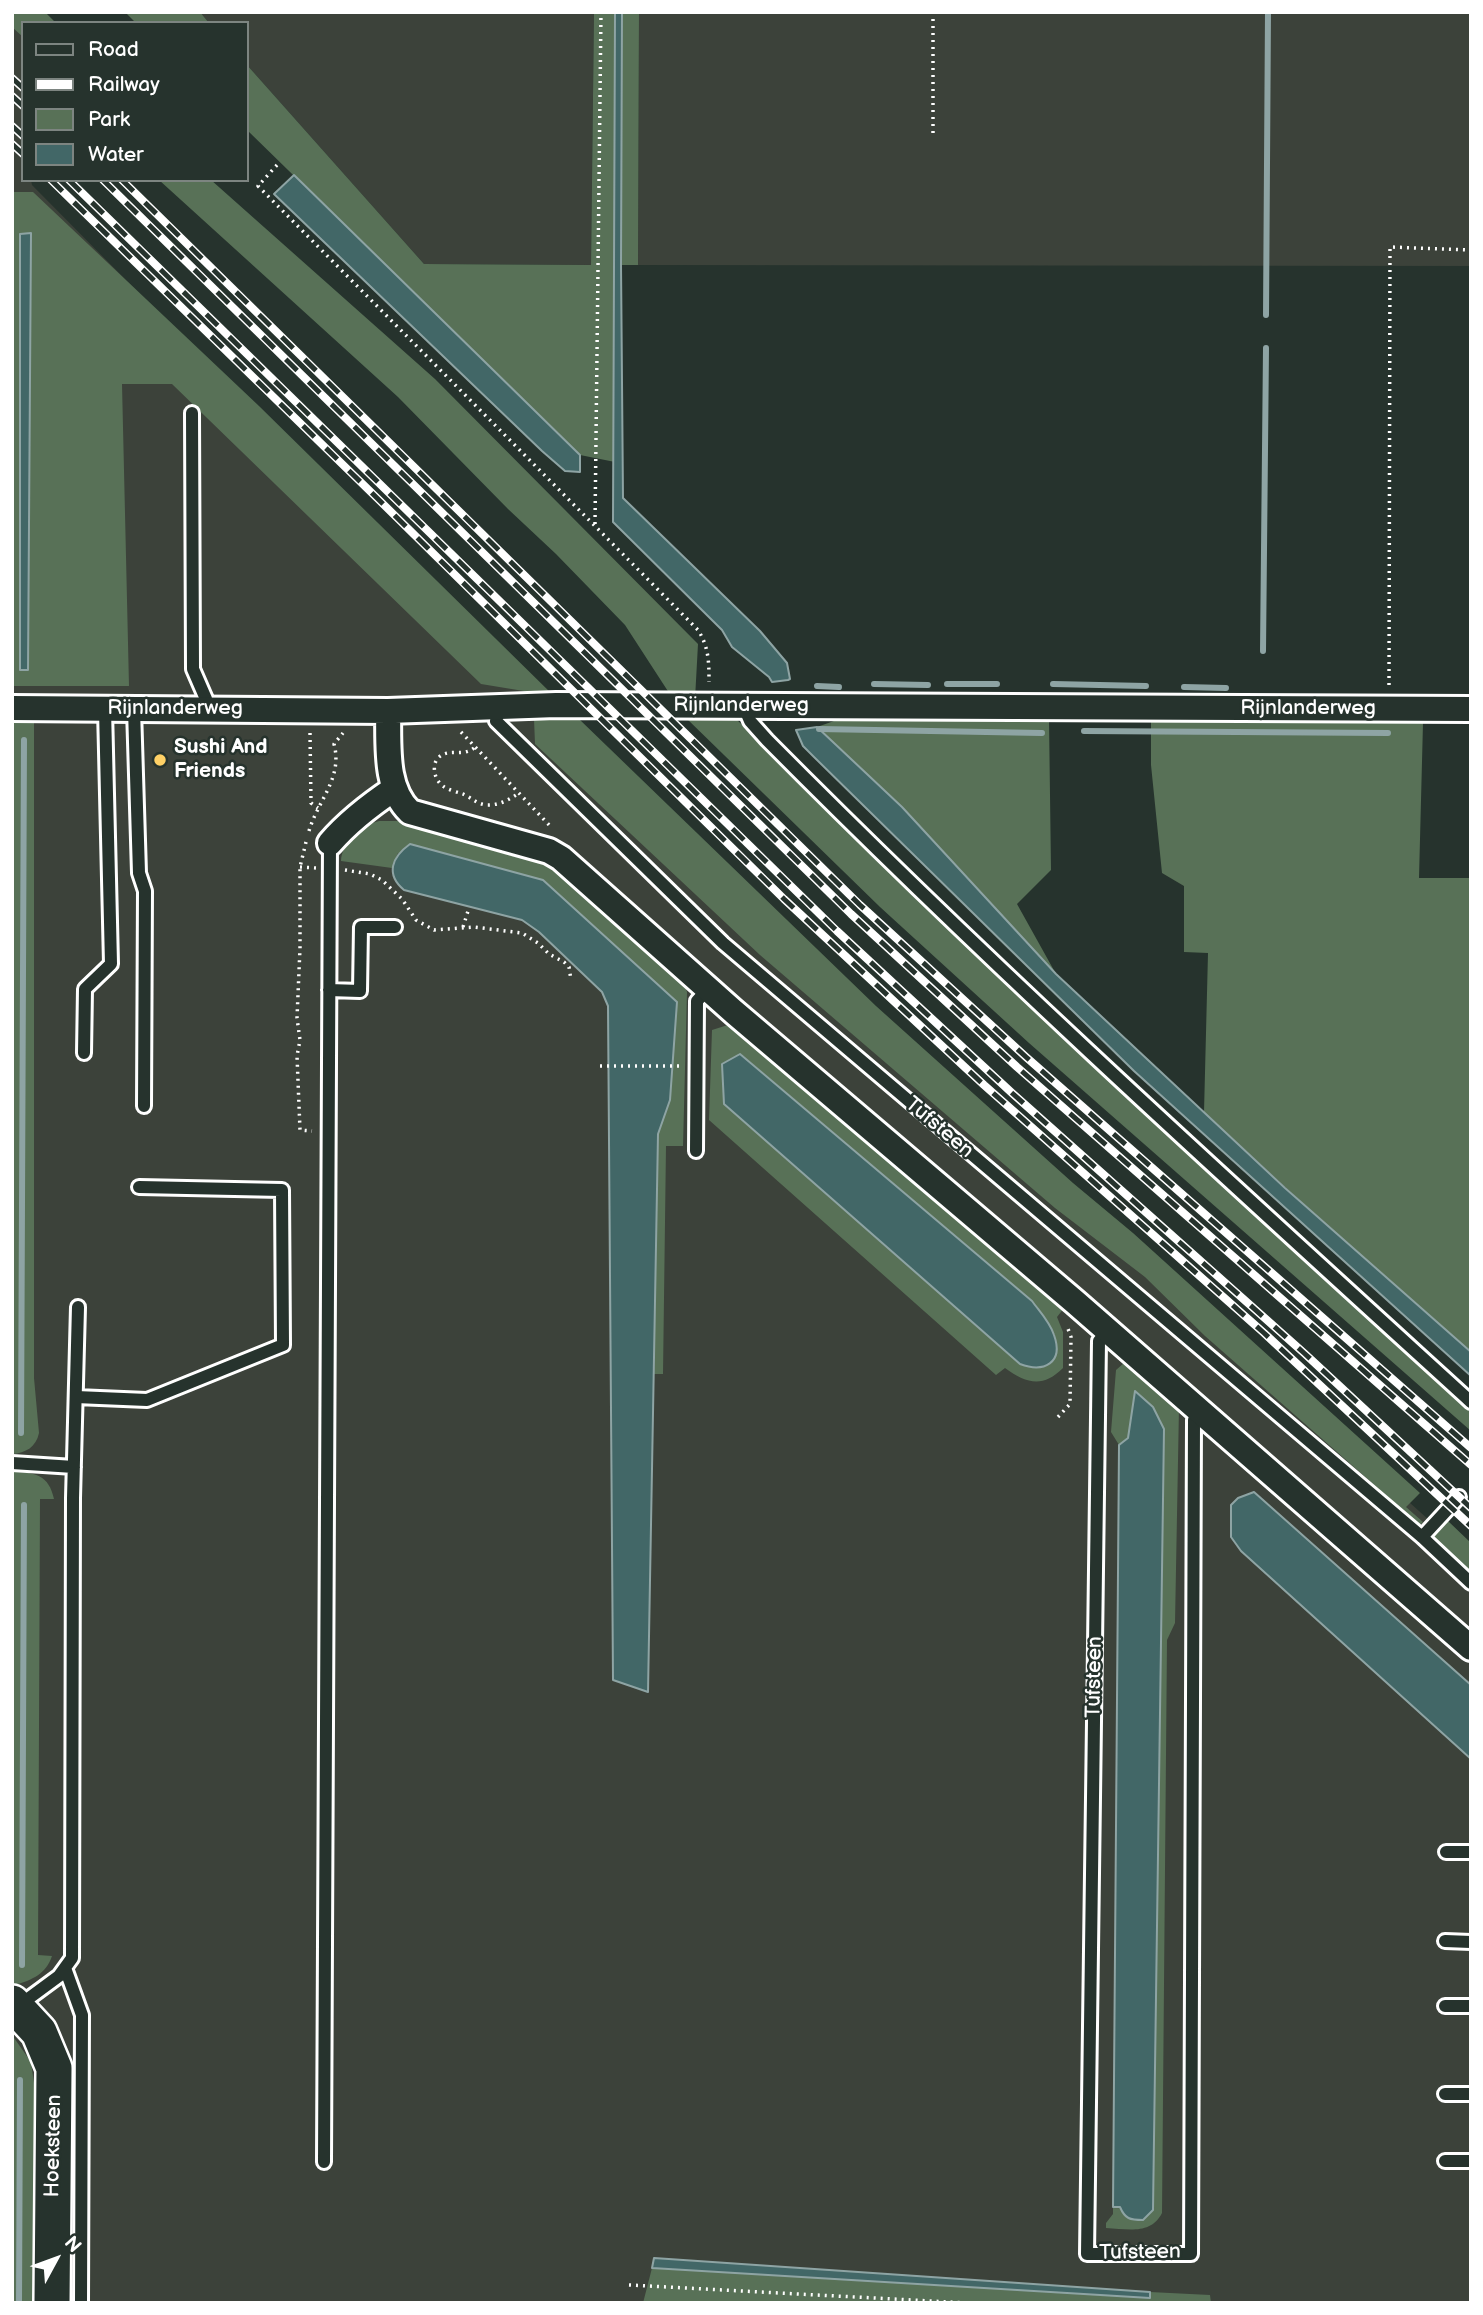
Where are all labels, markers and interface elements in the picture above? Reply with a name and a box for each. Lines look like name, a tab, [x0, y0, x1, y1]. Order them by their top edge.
legend	[21, 21, 248, 182]
text: Road	[88, 37, 139, 62]
text: Railway	[88, 72, 160, 97]
text: Park	[88, 107, 130, 132]
text: Water	[88, 142, 144, 167]
street label: Rijnlanderweg	[673, 693, 809, 719]
street label: Rijnlanderweg	[107, 696, 243, 722]
street label: Rijnlanderweg	[1240, 696, 1376, 722]
place label: Sushi And Friends	[174, 735, 268, 785]
marker: Sushi And Friends	[152, 752, 168, 768]
street label: Tufsteen	[900, 1092, 978, 1164]
street label: Tufsteen	[1082, 1636, 1108, 1718]
street label: Hoeksteen	[41, 2094, 67, 2198]
north arrow	[21, 2224, 91, 2294]
text: N	[59, 2232, 86, 2258]
street label: Tufsteen	[1099, 2240, 1181, 2266]

